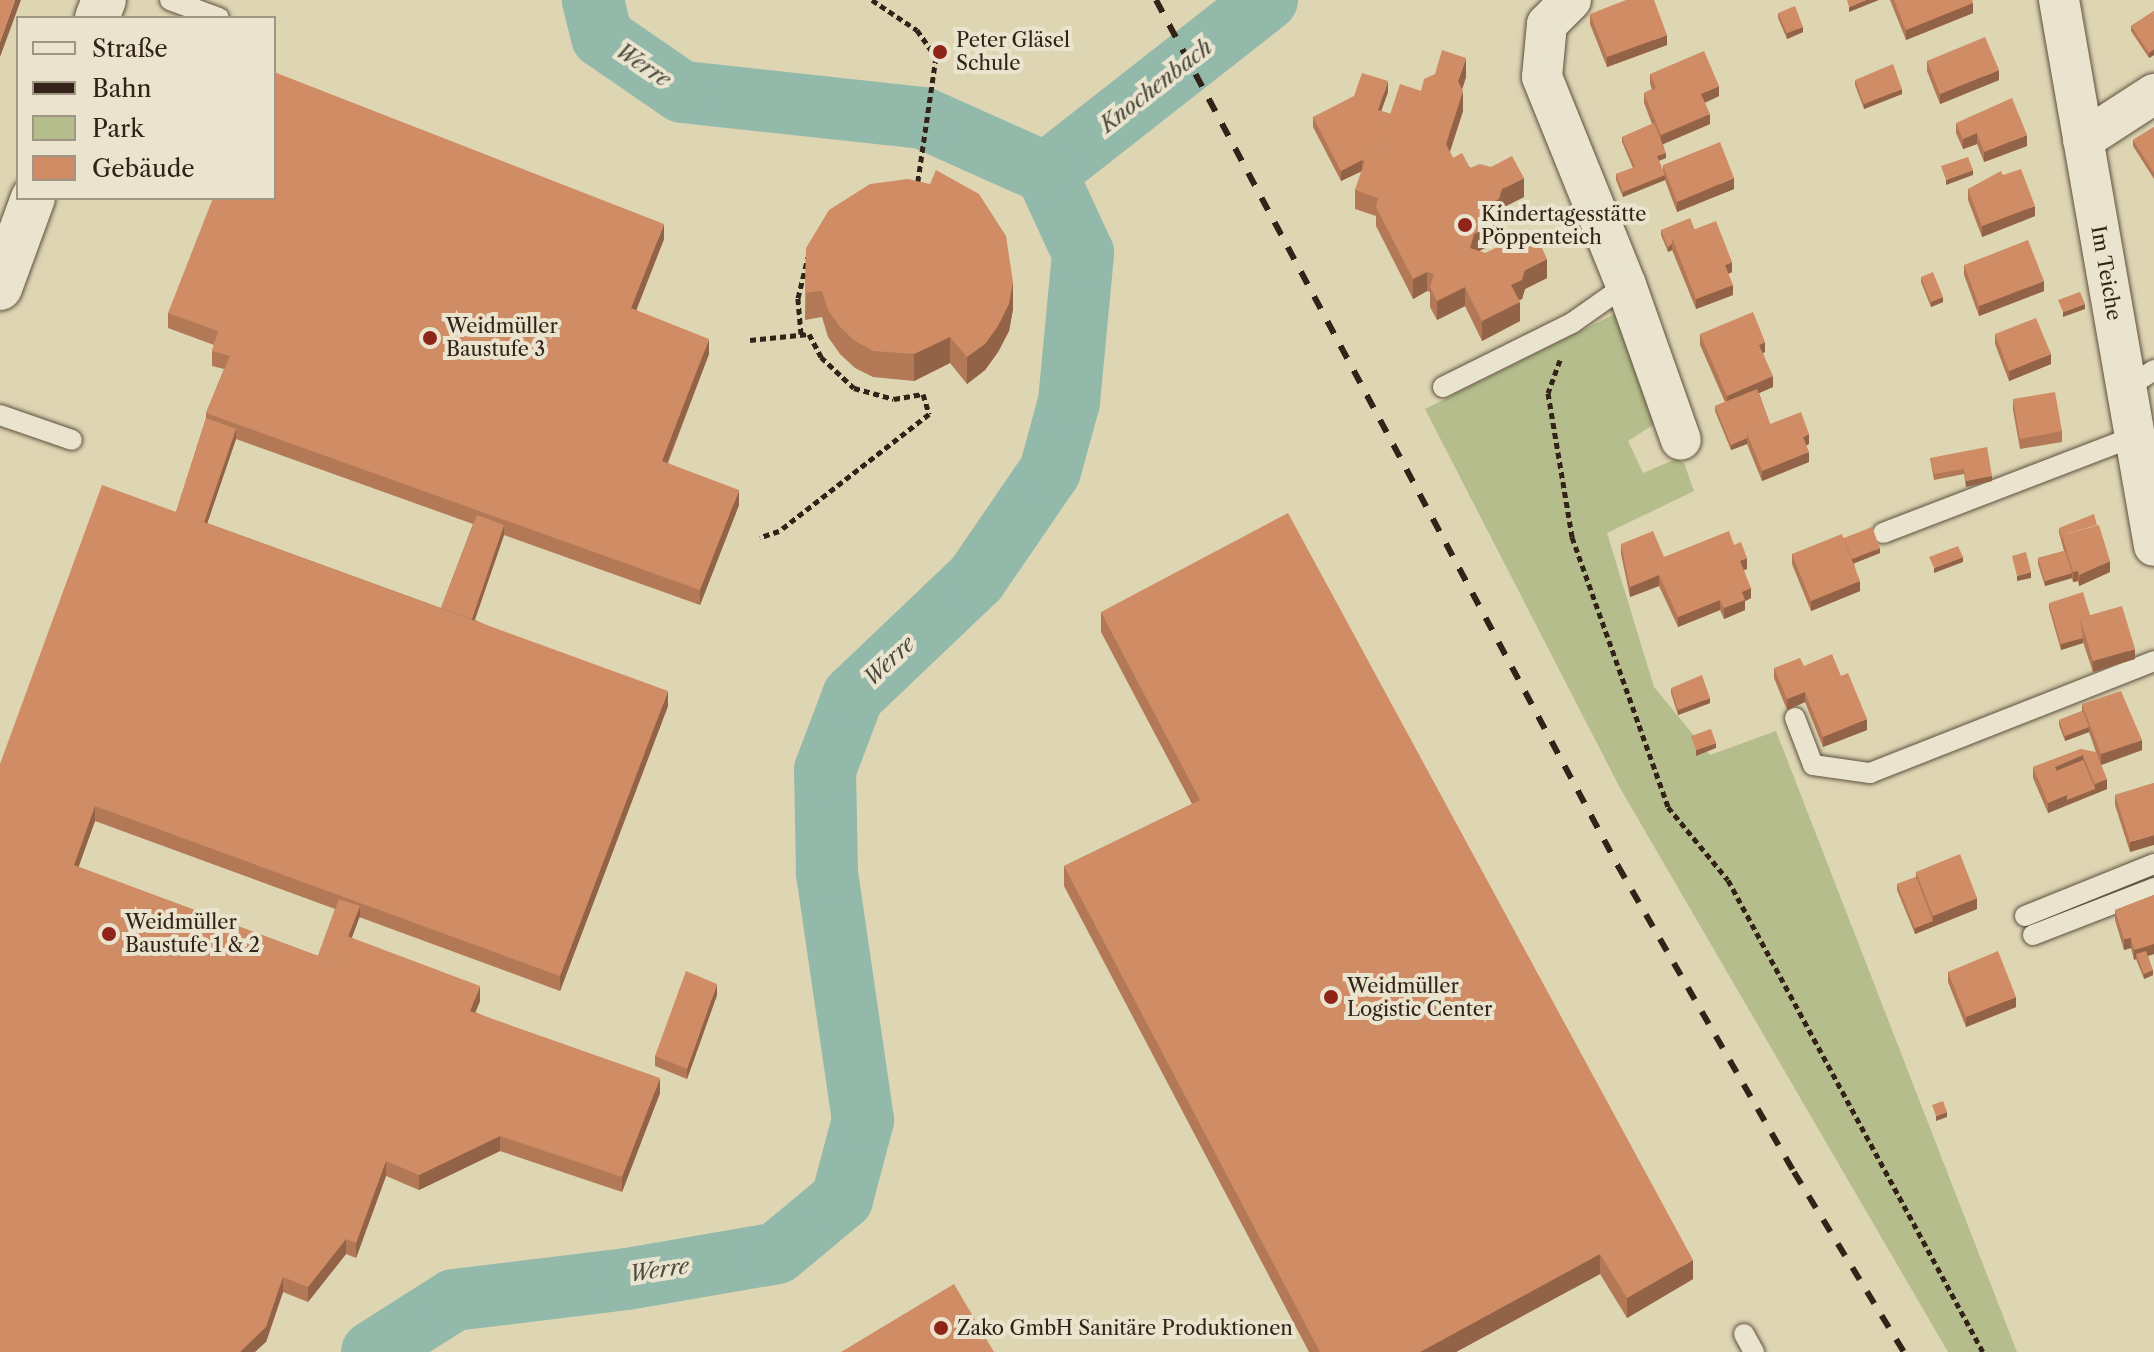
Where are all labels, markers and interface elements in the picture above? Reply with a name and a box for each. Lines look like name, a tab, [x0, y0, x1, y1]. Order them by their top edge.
legend	[16, 16, 276, 200]
place label: Peter Gläsel Schule	[956, 28, 1070, 75]
text: Straße	[92, 34, 168, 63]
water label: Knochenbach	[1095, 34, 1217, 138]
water label: Werre	[611, 37, 675, 93]
marker: Peter Gläsel Schule	[931, 43, 949, 61]
text: Bahn	[92, 74, 151, 103]
text: Park	[92, 114, 144, 143]
text: Gebäude	[92, 154, 195, 183]
place label: Kindertagesstätte Pöppenteich	[1481, 202, 1647, 249]
marker: Kindertagesstätte Pöppenteich	[1456, 216, 1474, 234]
street label: Im Teiche	[2086, 224, 2126, 322]
place label: Weidmüller Baustufe 3	[446, 314, 558, 361]
marker: Weidmüller Baustufe 3	[421, 329, 439, 347]
water label: Werre	[858, 631, 920, 691]
place label: Weidmüller Baustufe 1 & 2	[125, 910, 260, 957]
marker: Weidmüller Baustufe 1 & 2	[100, 925, 118, 943]
place label: Weidmüller Logistic Center	[1347, 974, 1492, 1021]
marker: Weidmüller Logistic Center	[1322, 988, 1340, 1006]
water label: Werre	[627, 1253, 691, 1287]
place label: Zako GmbH Sanitäre Produktionen	[957, 1316, 1293, 1340]
marker: Zako GmbH Sanitäre Produktionen	[932, 1319, 950, 1337]

